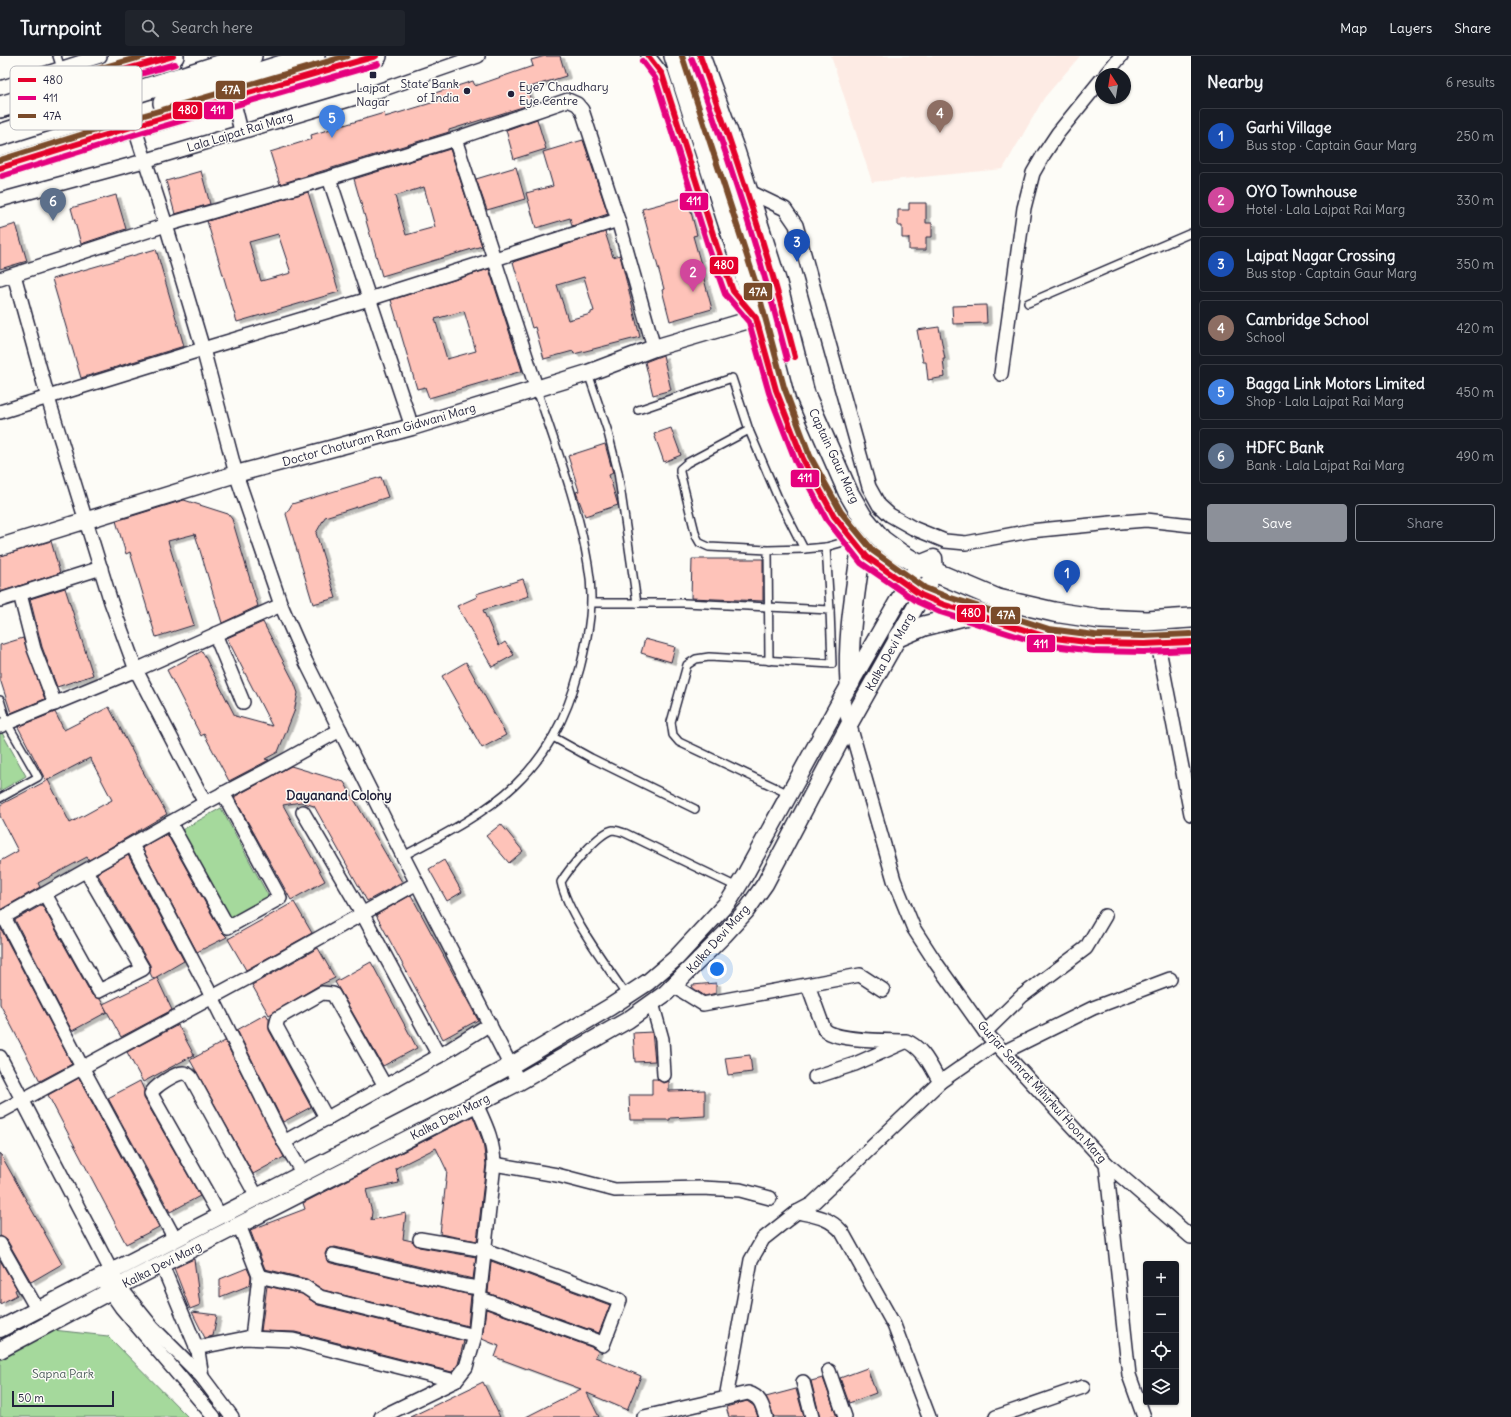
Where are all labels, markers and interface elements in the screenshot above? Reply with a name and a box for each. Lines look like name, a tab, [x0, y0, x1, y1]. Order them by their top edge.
search box	[125, 10, 405, 46]
text: Turnpoint	[20, 16, 101, 40]
icon: search	[139, 17, 161, 39]
text: Search here	[171, 18, 253, 37]
text: Map	[1340, 19, 1367, 37]
text: Layers	[1389, 19, 1432, 37]
text: Share	[1454, 19, 1491, 37]
legend	[10, 66, 142, 130]
north arrow	[1095, 68, 1131, 104]
marker: Lajpat Nagar	[368, 70, 378, 80]
text: Nearby	[1207, 71, 1263, 93]
text: 480	[43, 73, 63, 87]
text: 6 results	[1446, 74, 1495, 91]
place label: State Bank of India	[401, 76, 459, 105]
place label: Eye7 Chaudhary Eye Centre	[519, 79, 609, 108]
line badge: 47A	[215, 80, 246, 100]
place label: Lajpat Nagar	[356, 80, 390, 109]
text: 47A	[222, 83, 240, 97]
marker: State Bank of India	[462, 86, 472, 96]
marker: Eye7 Chaudhary Eye Centre	[506, 89, 516, 99]
text: 411	[43, 91, 58, 105]
pin: 4	[927, 100, 953, 133]
line badge: 480	[172, 101, 203, 120]
line badge: 411	[203, 101, 234, 120]
text: 480	[178, 103, 198, 117]
text: 411	[211, 103, 225, 117]
pin: 5	[319, 105, 345, 138]
street label: Lala Lajpat Rai Marg	[185, 108, 295, 155]
text: 47A	[43, 109, 61, 123]
text: Garhi Village	[1246, 118, 1332, 137]
text: 1	[1218, 128, 1224, 145]
text: 250 m	[1456, 128, 1494, 145]
text: Bus stop · Captain Gaur Marg	[1246, 137, 1417, 154]
text: OYO Townhouse	[1246, 182, 1357, 201]
pin: 6	[40, 188, 66, 221]
line badge: 411	[679, 192, 709, 211]
text: 2	[1217, 192, 1225, 209]
text: 330 m	[1456, 192, 1494, 209]
text: 411	[687, 194, 701, 208]
text: Hotel · Lala Lajpat Rai Marg	[1246, 201, 1405, 218]
pin: 3	[784, 229, 810, 262]
text: Lajpat Nagar Crossing	[1246, 246, 1395, 265]
line badge: 480	[709, 256, 739, 275]
text: 3	[1217, 256, 1225, 273]
text: 350 m	[1456, 256, 1494, 273]
text: 480	[714, 258, 734, 272]
pin: 2	[680, 259, 706, 292]
text: Bus stop · Captain Gaur Marg	[1246, 265, 1417, 282]
line badge: 47A	[743, 282, 773, 301]
text: 47A	[749, 285, 767, 299]
text: Cambridge School	[1246, 310, 1369, 329]
text: 4	[1217, 320, 1225, 337]
text: 420 m	[1456, 320, 1494, 337]
text: School	[1246, 329, 1285, 346]
text: Bagga Link Motors Limited	[1246, 374, 1425, 393]
text: 5	[1217, 384, 1225, 401]
text: 450 m	[1456, 384, 1494, 401]
text: Shop · Lala Lajpat Rai Marg	[1246, 393, 1404, 410]
street label: Doctor Choturam Ram Gidwani Marg	[280, 400, 477, 469]
street label: Captain Gaur Marg	[806, 406, 863, 506]
text: HDFC Bank	[1246, 438, 1324, 457]
text: 6	[1217, 448, 1225, 465]
text: 490 m	[1456, 448, 1494, 465]
text: Bank · Lala Lajpat Rai Marg	[1246, 457, 1405, 474]
line badge: 411	[790, 469, 820, 488]
text: 411	[798, 471, 812, 485]
button: Save	[1207, 504, 1347, 542]
button: Share	[1355, 504, 1495, 542]
pin: 1	[1054, 560, 1080, 593]
line badge: 480	[956, 604, 986, 623]
text: 480	[961, 606, 981, 620]
line badge: 47A	[990, 606, 1021, 625]
text: 47A	[997, 608, 1015, 622]
street label: Kalka Devi Marg	[862, 610, 917, 693]
line badge: 411	[1026, 634, 1056, 653]
text: 411	[1034, 637, 1048, 651]
district label: Dayanand Colony	[286, 787, 392, 804]
street label: Kalka Devi Marg	[683, 901, 752, 976]
your location	[707, 959, 727, 979]
street label: Gurjar Samrat Mihirkul Hoon Marg	[975, 1018, 1110, 1166]
street label: Kalka Devi Marg	[408, 1090, 492, 1143]
street label: Kalka Devi Marg	[120, 1238, 204, 1291]
map controls	[1143, 1261, 1179, 1405]
button: +	[1143, 1261, 1179, 1297]
button: −	[1143, 1297, 1179, 1333]
button: locate	[1143, 1333, 1179, 1369]
park label: Sapna Park	[32, 1366, 94, 1381]
button: layers	[1143, 1369, 1179, 1405]
scale bar	[12, 1389, 114, 1408]
text: 50 m	[18, 1391, 44, 1405]

